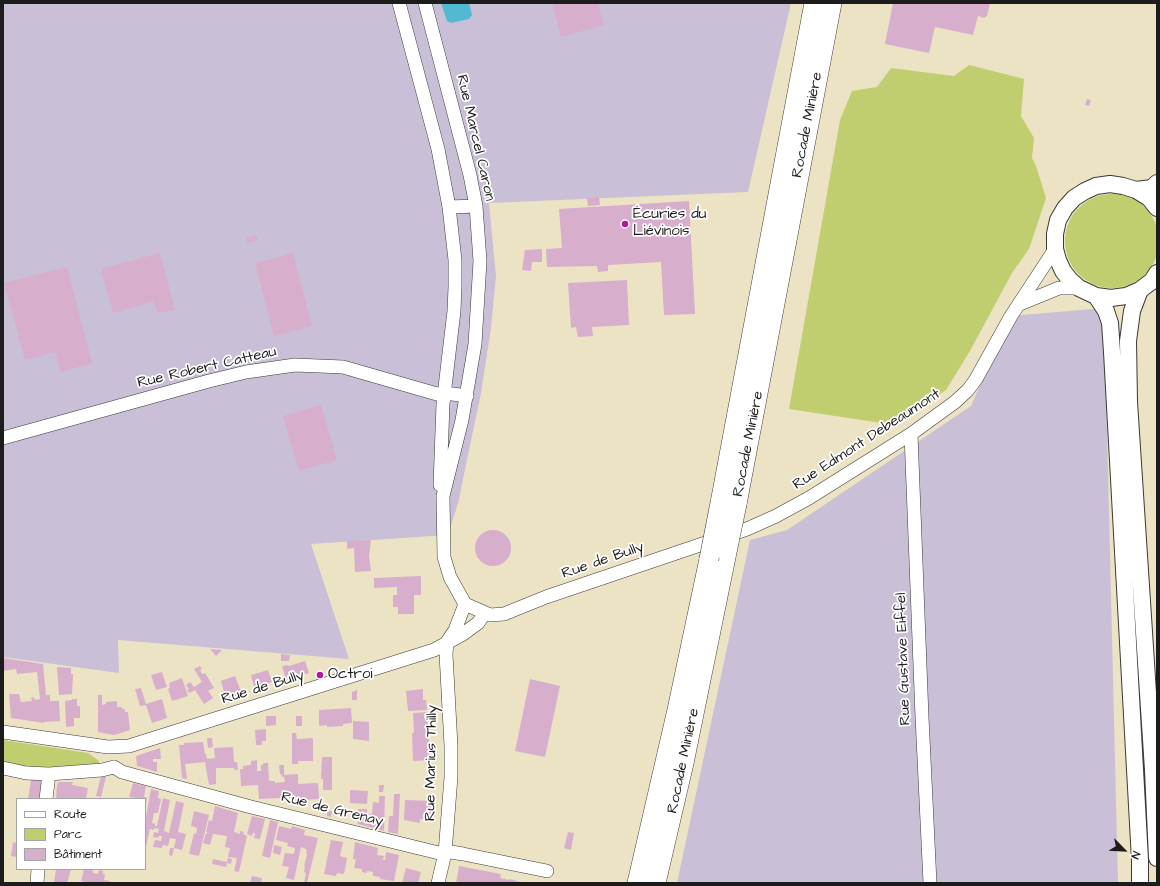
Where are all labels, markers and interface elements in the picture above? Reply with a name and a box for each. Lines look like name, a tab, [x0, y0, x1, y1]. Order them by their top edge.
street label: Rocade Minière	[789, 71, 827, 179]
street label: Rue Marcel Caron	[452, 73, 498, 203]
place label: Écuries du Liévinois	[633, 206, 706, 241]
marker: Écuries du Liévinois	[620, 219, 630, 229]
street label: Rue Robert Catteau	[136, 343, 278, 393]
street label: Rue Edmont Debeaumont	[790, 386, 944, 494]
street label: Rocade Minière	[730, 390, 768, 498]
street label: Rue de Bully	[560, 539, 646, 583]
street label: Rue Gustave Eiffel	[893, 592, 915, 726]
place label: Octroi	[328, 666, 373, 684]
street label: Rue de Bully	[219, 667, 307, 709]
marker: Octroi	[315, 670, 325, 680]
street label: Rue Marius Thilly	[422, 705, 442, 821]
street label: Rocade Minière	[664, 707, 704, 815]
street label: Rue de Grenay	[279, 789, 385, 831]
legend	[16, 798, 146, 870]
text: Route	[54, 806, 87, 823]
text: Parc	[54, 826, 82, 843]
north arrow	[1104, 830, 1144, 870]
text: Bâtiment	[54, 846, 102, 863]
text: N	[1127, 849, 1144, 861]

